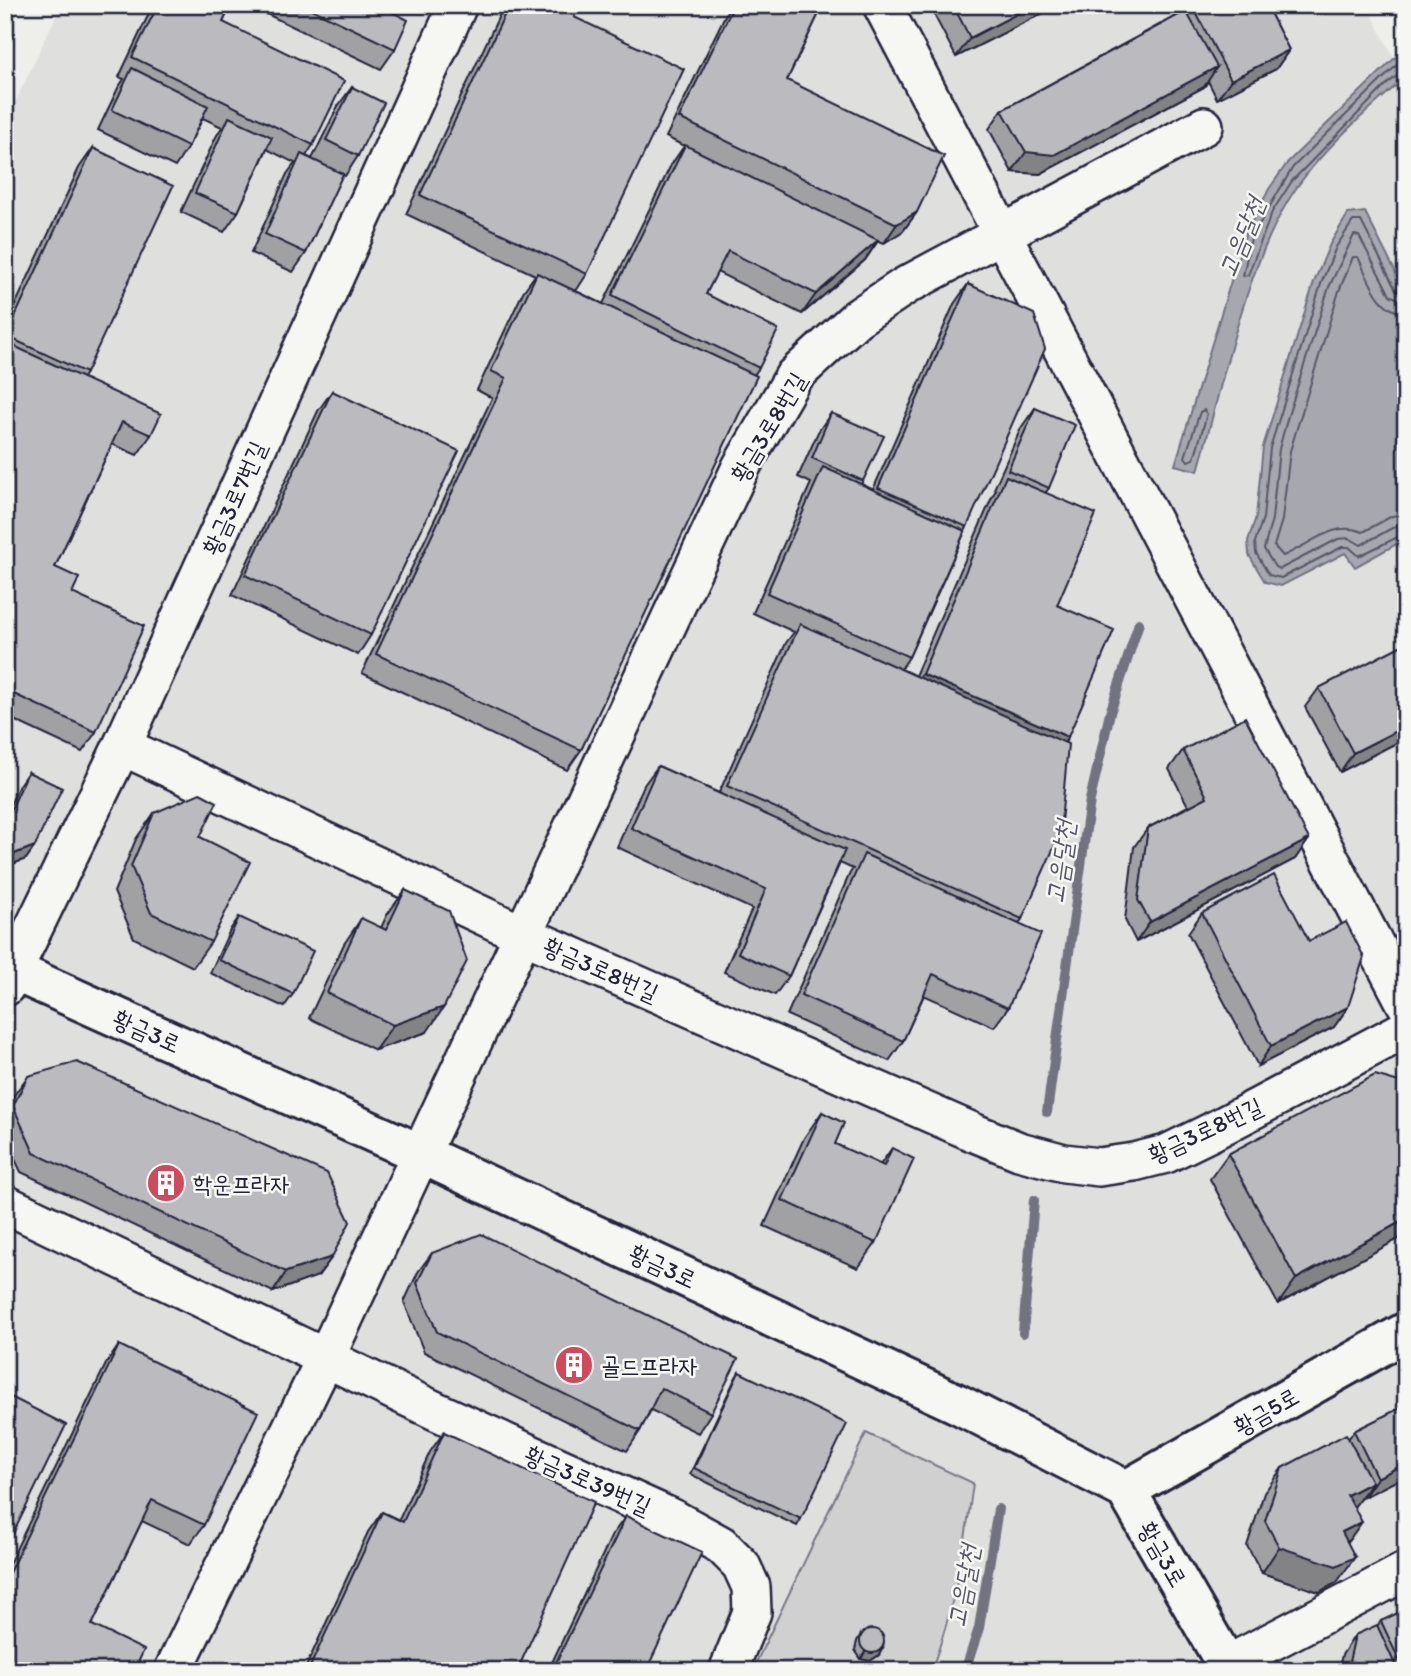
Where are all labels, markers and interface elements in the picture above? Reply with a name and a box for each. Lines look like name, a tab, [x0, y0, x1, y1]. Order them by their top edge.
water label: 고음달천	[1210, 189, 1273, 282]
street label: 황금3로8번길	[724, 367, 812, 487]
street label: 황금3로7번길	[196, 437, 272, 559]
water label: 고음달천	[1038, 815, 1082, 906]
street label: 황금3로8번길	[539, 931, 663, 1007]
street label: 황금3로	[109, 1003, 185, 1059]
street label: 황금3로8번길	[1143, 1091, 1267, 1169]
building icon: 학운프라자	[145, 1162, 187, 1204]
place label: 학운프라자	[193, 1169, 290, 1198]
street label: 황금3로	[625, 1238, 701, 1294]
building icon: 골드프라자	[553, 1344, 595, 1386]
place label: 골드프라자	[601, 1351, 698, 1380]
street label: 황금5로	[1228, 1381, 1304, 1441]
street label: 황금3로39번길	[520, 1439, 656, 1521]
street label: 황금3로	[1133, 1516, 1193, 1592]
water label: 고음달천	[940, 1539, 987, 1630]

